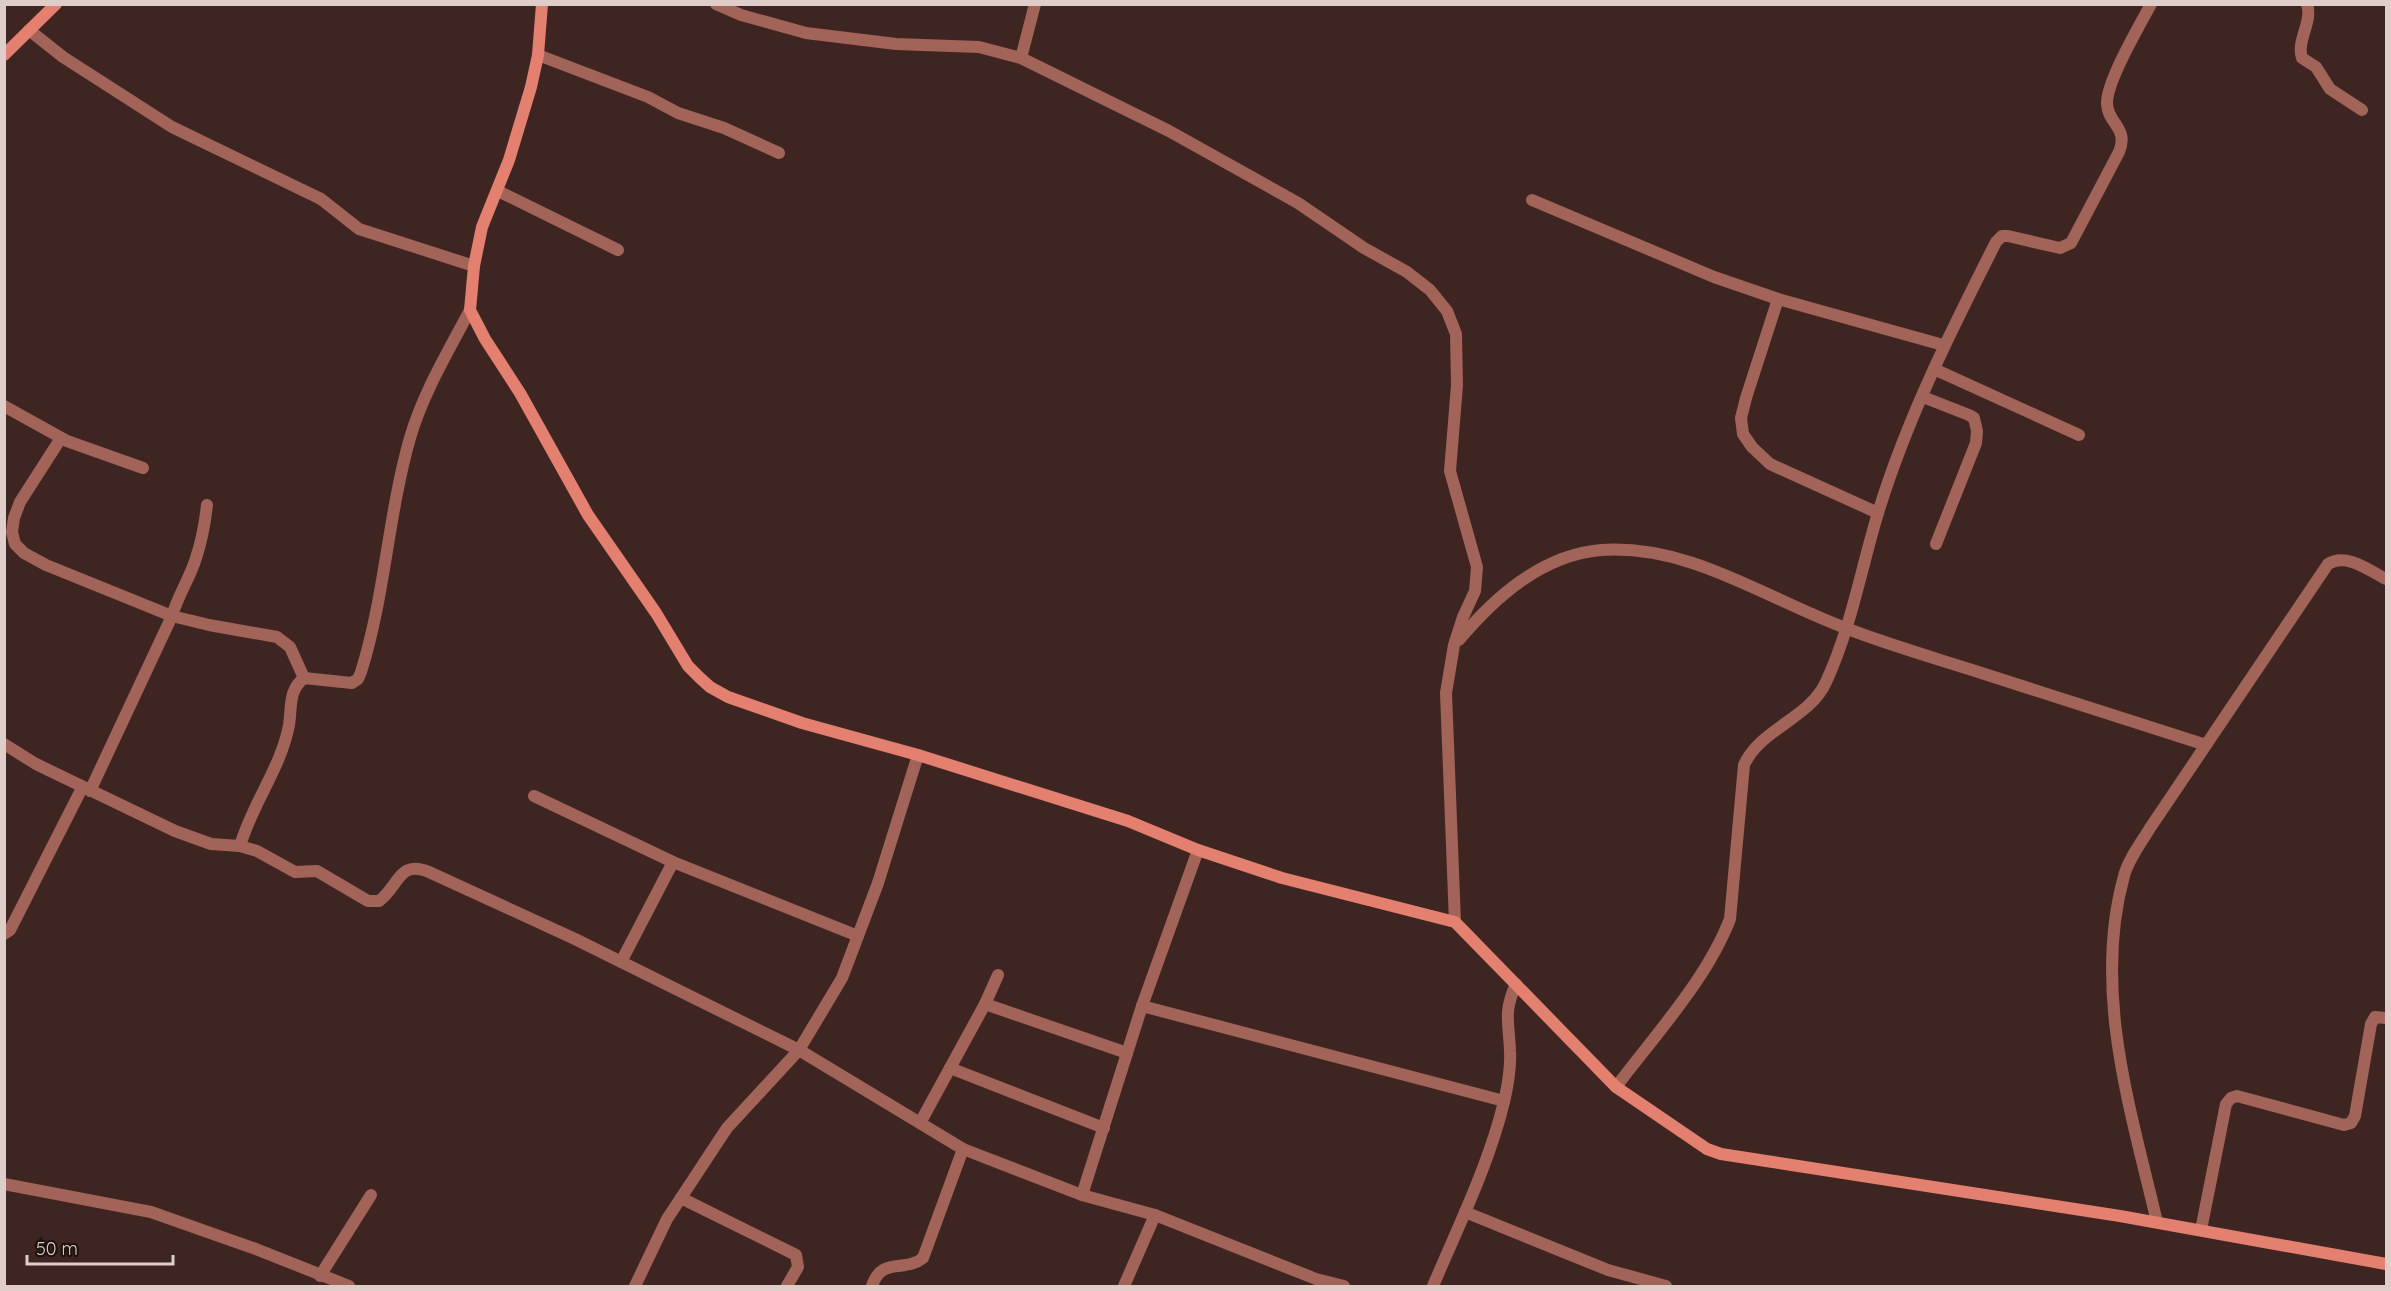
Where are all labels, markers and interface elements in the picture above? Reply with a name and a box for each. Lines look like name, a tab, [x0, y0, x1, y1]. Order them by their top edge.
scale bar	[27, 1228, 172, 1266]
text: 50 m	[36, 1237, 78, 1260]

